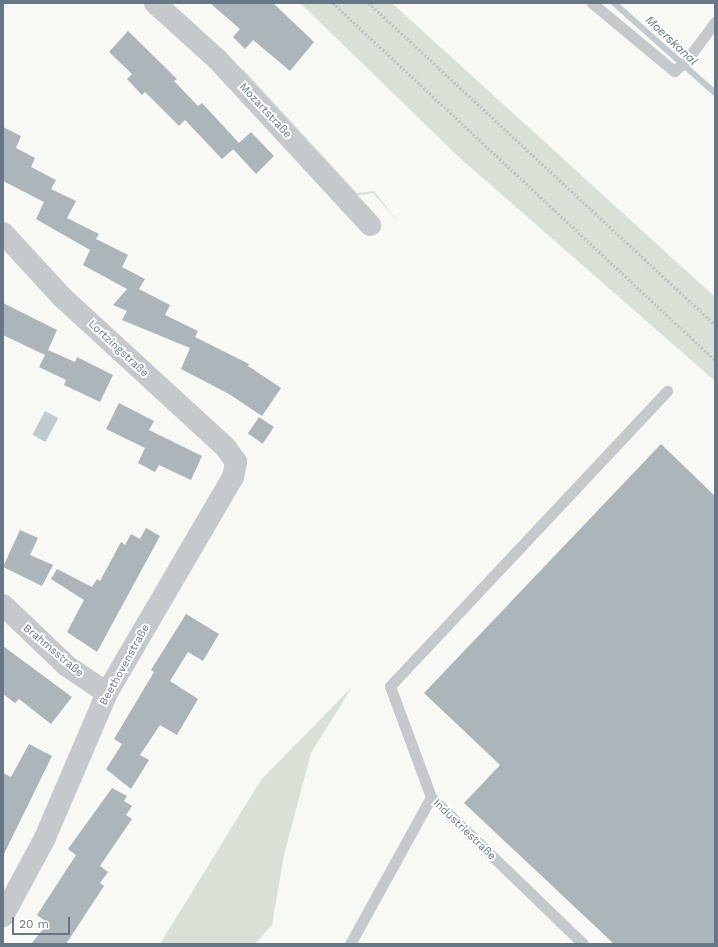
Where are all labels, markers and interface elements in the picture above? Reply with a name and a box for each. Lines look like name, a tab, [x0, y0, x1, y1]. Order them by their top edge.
water label: Moerskanal	[642, 13, 700, 69]
street label: Mozartstraße	[236, 81, 294, 141]
street label: Lortzingstraße	[85, 318, 151, 380]
street label: Brahmsstraße	[20, 622, 86, 680]
street label: Beethovenstraße	[97, 622, 153, 708]
street label: Industriestraße	[430, 797, 498, 863]
scale bar	[14, 909, 72, 935]
text: 20 m	[19, 917, 49, 931]

